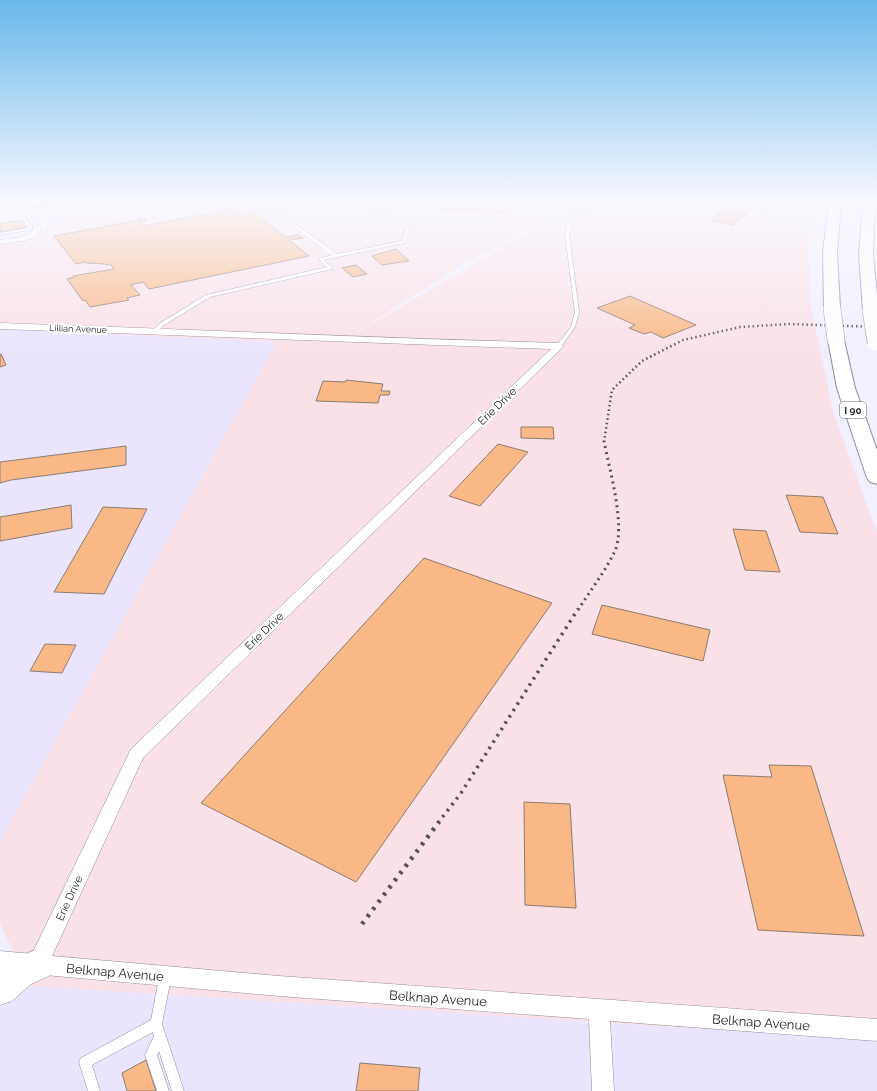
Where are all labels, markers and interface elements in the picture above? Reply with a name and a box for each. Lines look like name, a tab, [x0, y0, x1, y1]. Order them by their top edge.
street label: Lillian Avenue	[49, 323, 108, 335]
street label: Erie Drive	[475, 384, 520, 428]
road number: I 90	[840, 402, 866, 418]
street label: Erie Drive	[242, 609, 287, 653]
street label: Erie Drive	[53, 873, 86, 923]
street label: Belknap Avenue	[66, 961, 165, 984]
street label: Belknap Avenue	[389, 988, 488, 1009]
street label: Belknap Avenue	[712, 1012, 811, 1033]

